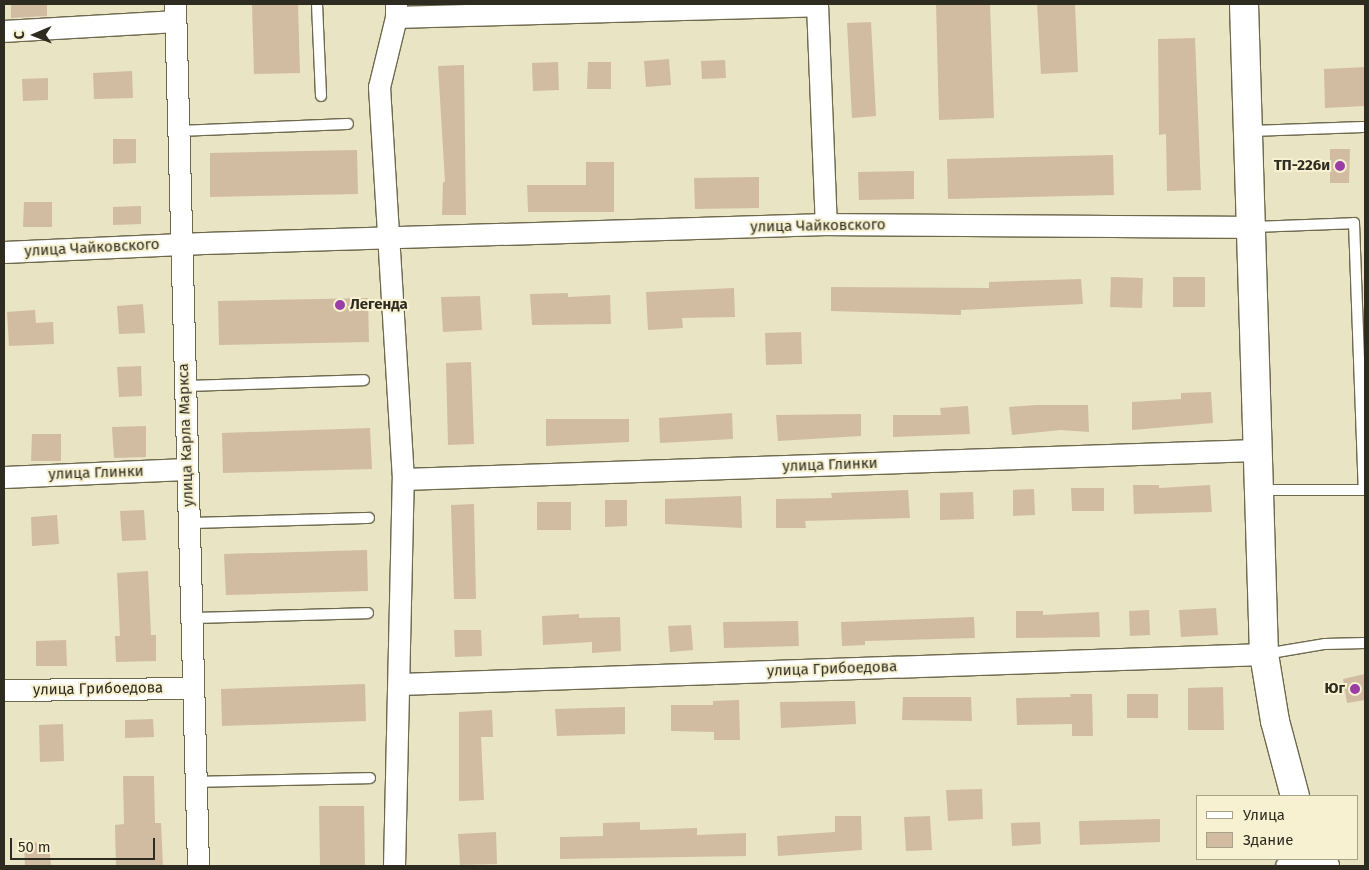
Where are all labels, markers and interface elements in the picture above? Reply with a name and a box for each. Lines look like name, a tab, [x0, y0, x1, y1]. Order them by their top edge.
north arrow	[10, 10, 60, 60]
text: С	[11, 31, 28, 39]
place label: ТП-226и	[1274, 157, 1330, 175]
marker: ТП-226и	[1334, 160, 1346, 172]
street label: улица Чайковского	[750, 216, 886, 236]
street label: улица Чайковского	[24, 235, 160, 261]
place label: Легенда	[350, 296, 408, 314]
marker: Легенда	[334, 299, 346, 311]
street label: улица Карла Маркса	[174, 363, 198, 507]
street label: улица Глинки	[782, 454, 878, 476]
street label: улица Глинки	[48, 462, 144, 484]
street label: улица Грибоедова	[767, 658, 897, 680]
street label: улица Грибоедова	[33, 679, 163, 699]
place label: Юг	[1325, 680, 1345, 698]
marker: Юг	[1349, 683, 1361, 695]
legend	[1196, 795, 1359, 860]
text: Улица	[1243, 806, 1285, 824]
scale bar	[12, 828, 158, 860]
text: Здание	[1243, 831, 1293, 849]
text: 50 m	[18, 838, 51, 856]

